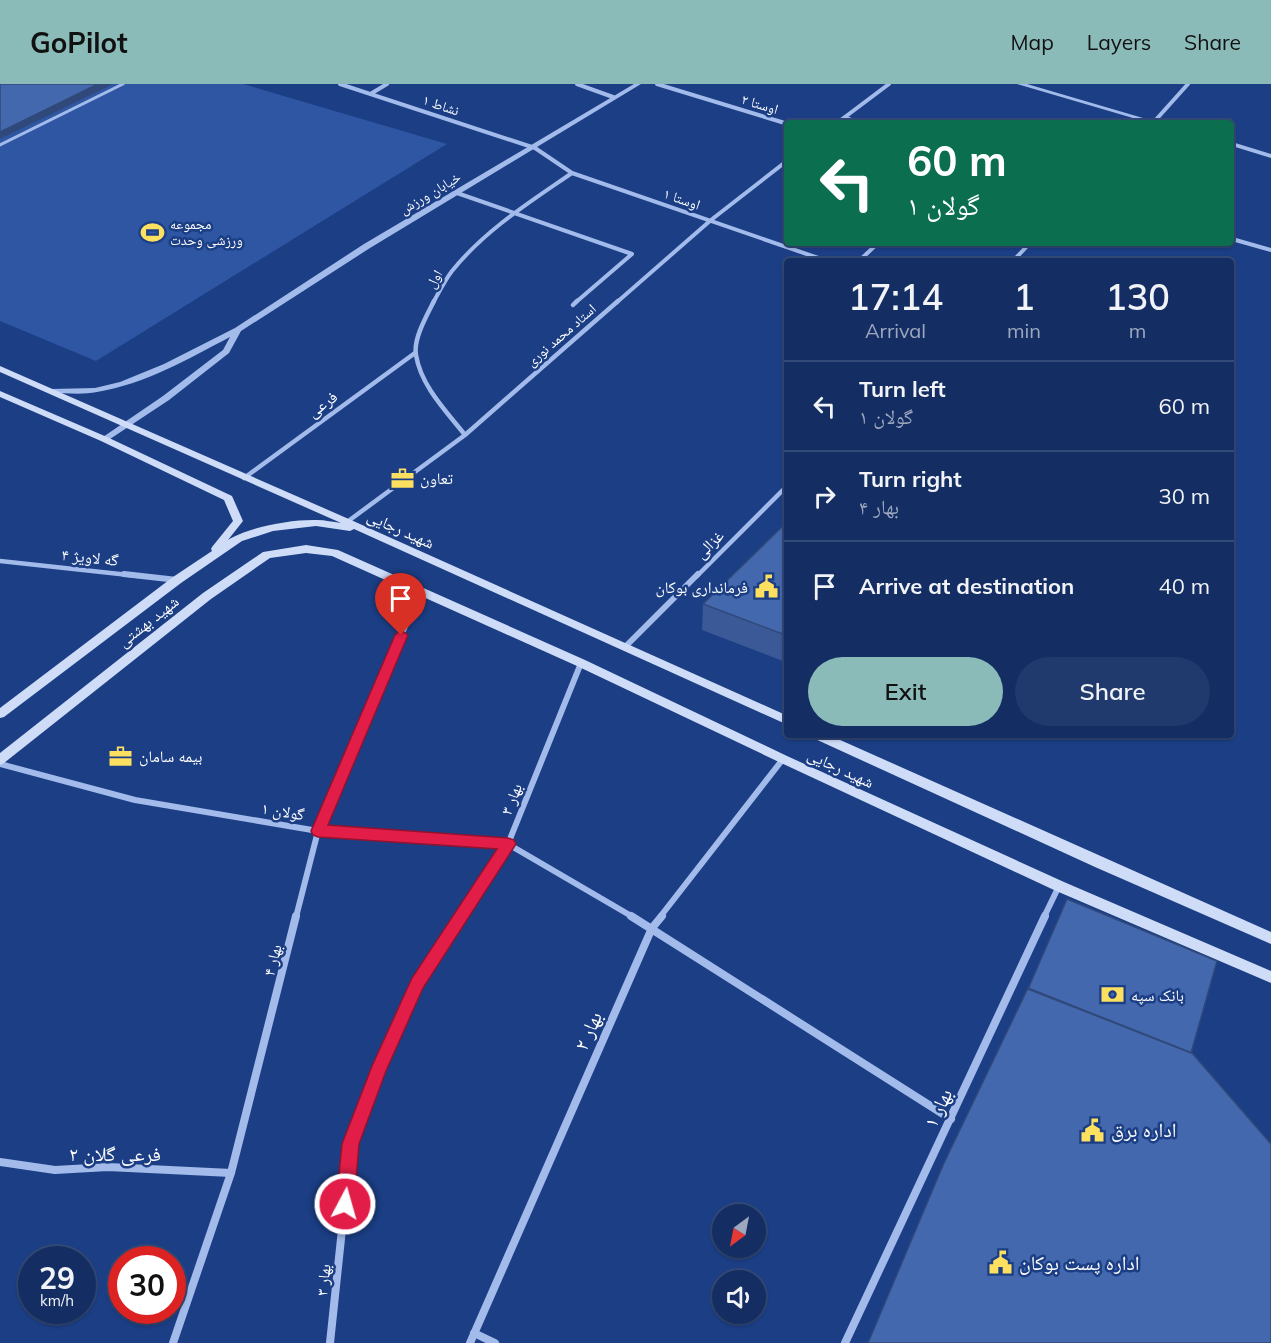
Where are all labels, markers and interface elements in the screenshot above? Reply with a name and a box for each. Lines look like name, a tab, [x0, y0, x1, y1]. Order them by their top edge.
text: GoPilot	[30, 25, 128, 60]
text: Map	[1011, 29, 1054, 55]
text: Layers	[1087, 29, 1151, 55]
text: Share	[1184, 29, 1241, 55]
street label: نشاط ۱	[420, 90, 462, 120]
street label: اوستا ۲	[739, 90, 781, 118]
text: 60 m	[907, 134, 1007, 187]
icon: left	[808, 144, 886, 222]
street label: خیابان ورزش	[396, 168, 464, 218]
street label: اوستا ۱	[661, 184, 703, 214]
text: گولان ۱	[907, 188, 980, 222]
place label: مجموعه ورزشی وحدت	[170, 215, 243, 249]
sports icon: مجموعه ورزشی وحدت	[139, 219, 165, 245]
street label: اول	[422, 267, 446, 291]
text: 17:14	[848, 274, 943, 319]
text: 1	[1013, 274, 1035, 319]
text: 130	[1105, 274, 1170, 319]
street label: استاد محمد نوری	[522, 300, 600, 370]
text: Arrival	[865, 318, 926, 343]
text: min	[1007, 318, 1041, 343]
text: m	[1129, 318, 1146, 343]
text: Turn left	[859, 375, 946, 403]
street label: فرعی	[303, 386, 342, 422]
icon: left	[808, 390, 841, 423]
text: 60 m	[1159, 392, 1210, 420]
text: گولان ۱	[859, 404, 913, 429]
office icon: تعاون	[389, 465, 415, 491]
text: Turn right	[859, 465, 962, 493]
place label: تعاون	[420, 468, 453, 489]
icon: right	[808, 480, 841, 513]
text: 30 m	[1159, 482, 1210, 510]
text: بهار ۴	[859, 494, 899, 519]
street label: شهید رجایی	[364, 505, 438, 553]
street label: غزالی	[690, 525, 728, 563]
street label: گه لاویژ ۴	[61, 544, 120, 570]
icon: arrive	[808, 570, 841, 603]
text: Arrive at destination	[859, 572, 1074, 600]
text: 40 m	[1159, 572, 1210, 600]
pin	[375, 573, 426, 635]
public building icon: فرمانداری بوکان	[753, 574, 779, 600]
place label: فرمانداری بوکان	[655, 577, 748, 598]
icon: arrive	[384, 582, 417, 615]
street label: شهید بهشتی	[113, 591, 183, 652]
button: Exit	[808, 657, 1003, 726]
button: Share	[1015, 657, 1210, 726]
office icon: بیمه سامان	[108, 743, 134, 769]
street label: شهید رجایی	[804, 744, 877, 793]
place label: بیمه سامان	[139, 746, 202, 767]
street label: بهار ۳	[496, 780, 526, 818]
street label: گولان ۱	[260, 798, 306, 825]
street label: بهار ۴	[258, 942, 286, 978]
bank icon: بانک سپه	[1100, 982, 1126, 1008]
place label: بانک سپه	[1131, 985, 1184, 1005]
street label: بهار ۲	[568, 1007, 607, 1054]
street label: بهار ۱	[918, 1084, 957, 1131]
public building icon: اداره برق	[1080, 1117, 1106, 1143]
place label: اداره برق	[1111, 1117, 1176, 1142]
street label: فرعی گلان ۲	[69, 1141, 161, 1166]
position arrow	[313, 1172, 377, 1236]
north arrow	[712, 1204, 766, 1258]
map controls	[712, 1204, 766, 1324]
speed limit sign: 30	[108, 1246, 186, 1324]
public building icon: اداره پست بوکان	[988, 1250, 1014, 1276]
place label: اداره پست بوکان	[1019, 1250, 1140, 1275]
text: 29	[39, 1259, 75, 1297]
street label: بهار ۳	[311, 1263, 335, 1297]
button: sound	[712, 1270, 766, 1324]
text: km/h	[40, 1291, 74, 1310]

